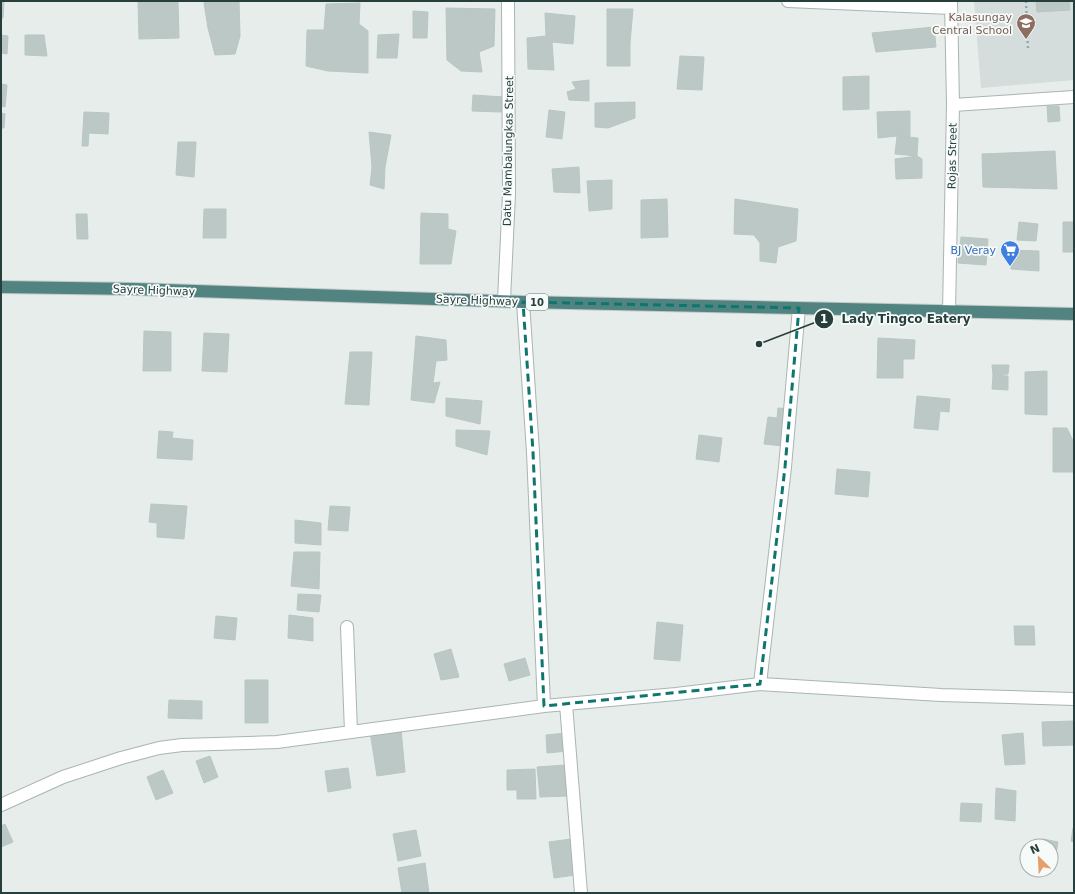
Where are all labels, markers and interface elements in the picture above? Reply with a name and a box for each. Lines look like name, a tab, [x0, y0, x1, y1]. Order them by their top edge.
place label: Kalasungay Central School	[932, 11, 1012, 37]
school or university icon: Kalasungay Central School	[1015, 12, 1037, 40]
street label: Datu Mambalungkas Street	[501, 75, 516, 226]
street label: Rojas Street	[945, 122, 960, 189]
supermarket icon: BJ Veray	[999, 239, 1021, 267]
place label: BJ Veray	[951, 244, 996, 257]
street label: Sayre Highway	[113, 283, 196, 298]
street label: Sayre Highway	[436, 293, 519, 308]
road number: 10	[526, 294, 548, 310]
callout: Lady Tingco Eatery	[814, 307, 979, 331]
text: 1	[820, 312, 828, 326]
text: Lady Tingco Eatery	[841, 312, 971, 326]
north arrow	[1019, 838, 1059, 878]
text: N	[1028, 842, 1042, 857]

